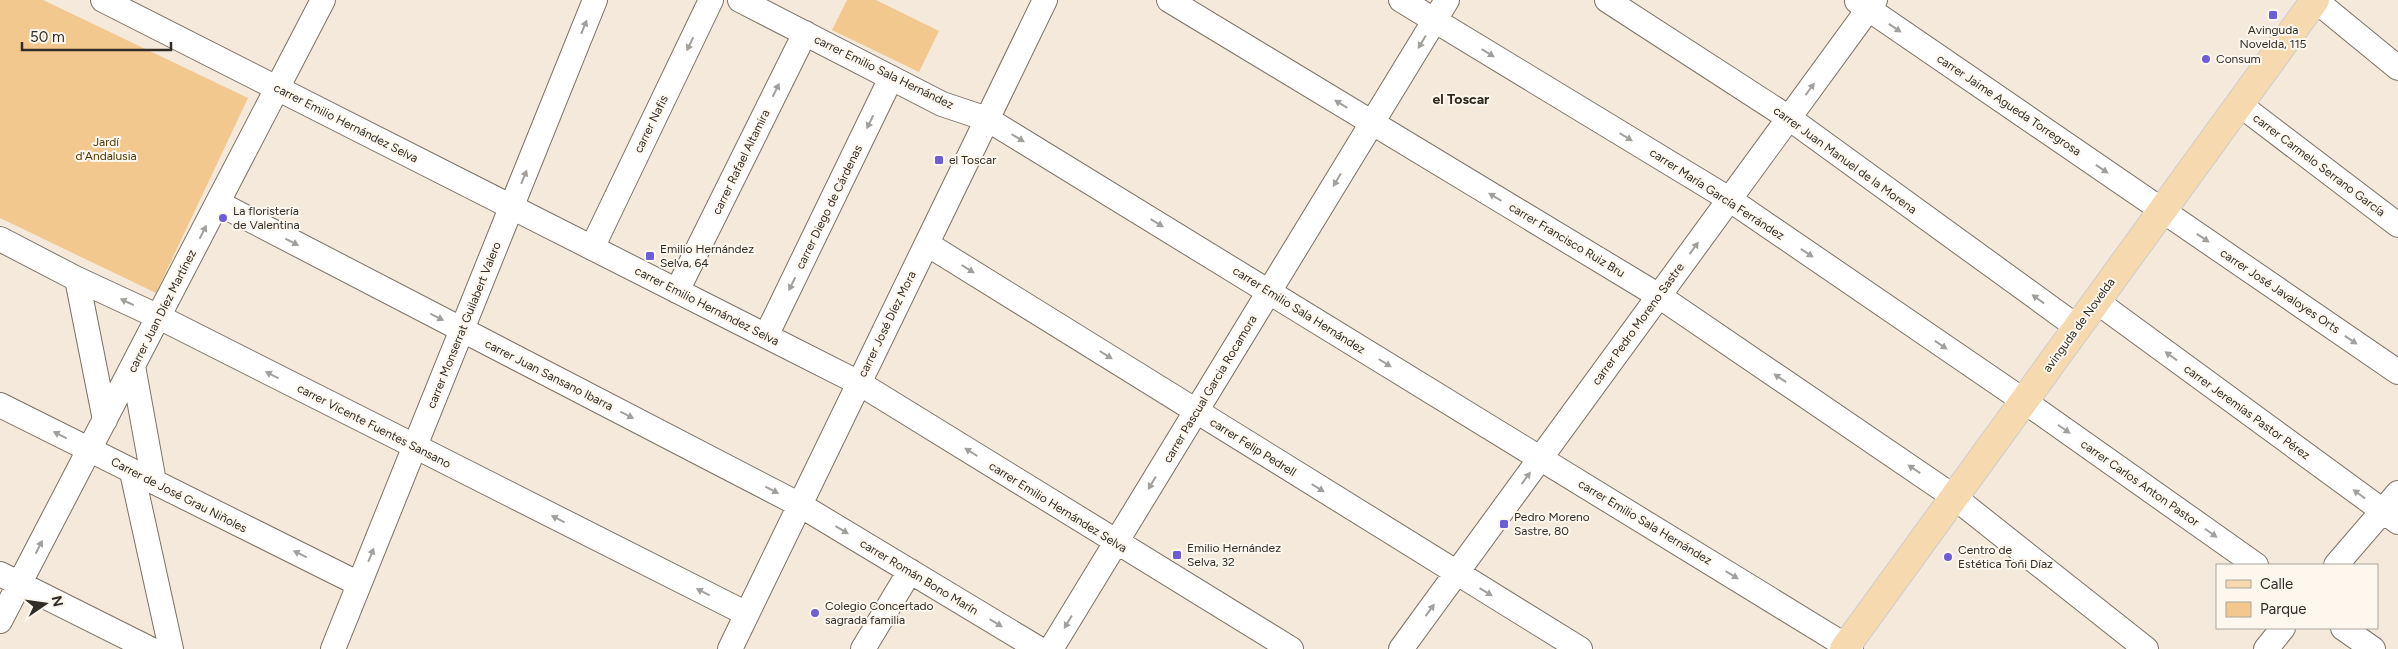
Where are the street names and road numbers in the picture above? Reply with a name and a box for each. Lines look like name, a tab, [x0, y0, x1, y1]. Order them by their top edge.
street label: carrer Emilio Sala Hernández	[812, 32, 956, 112]
street label: carrer Jaime Agueda Torregrosa	[1934, 51, 2084, 159]
street label: carrer Emilio Hernández Selva	[271, 80, 421, 166]
street label: carrer Nafis	[631, 92, 671, 155]
street label: carrer Juan Manuel de la Morena	[1771, 103, 1919, 217]
street label: carrer Rafael Altamira	[709, 107, 773, 217]
street label: carrer Carmelo Serrano García	[2250, 111, 2388, 219]
street label: carrer Diego de Cárdenas	[793, 142, 865, 271]
street label: carrer María García Ferrández	[1647, 145, 1787, 243]
street label: carrer Francisco Ruiz Bru	[1506, 200, 1628, 280]
street label: carrer Monserrat Guilabert Valero	[424, 240, 504, 410]
street label: carrer José Javaloyes Orts	[2218, 246, 2343, 337]
street label: carrer Juan Díez Martínez	[125, 247, 199, 375]
street label: carrer Pedro Moreno Sastre	[1589, 260, 1687, 388]
street label: carrer Emilio Hernández Selva	[632, 263, 782, 349]
street label: carrer Emilio Sala Hernández	[1230, 263, 1368, 357]
street label: carrer José Díez Mora	[855, 269, 919, 379]
street label: avinguda de Novelda	[2040, 275, 2118, 375]
street label: carrer Pascual Garcia Rocamora	[1160, 313, 1260, 465]
street label: carrer Juan Sansano Ibarra	[483, 337, 615, 413]
street label: carrer Jeremías Pastor Pérez	[2181, 362, 2313, 462]
street label: carrer Vicente Fuentes Sansano	[295, 381, 453, 471]
street label: carrer Felip Pedrell	[1207, 415, 1299, 479]
street label: carrer Carlos Anton Pastor	[2078, 437, 2202, 529]
street label: Carrer de José Grau Niñoles	[109, 455, 250, 536]
street label: carrer Emilio Hernández Selva	[986, 459, 1130, 555]
street label: carrer Emilio Sala Hernández	[1576, 476, 1715, 568]
street label: carrer Román Bono Marín	[857, 536, 981, 618]

